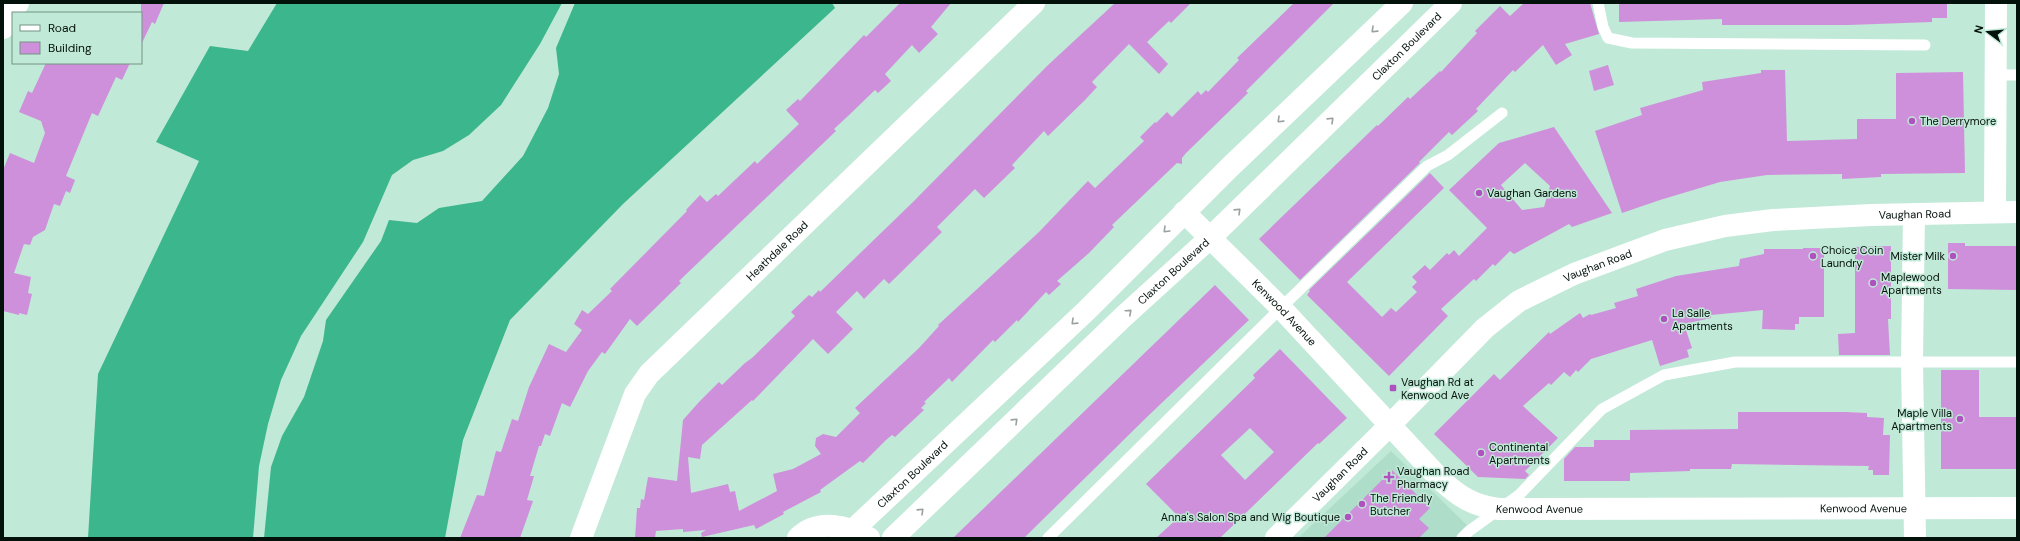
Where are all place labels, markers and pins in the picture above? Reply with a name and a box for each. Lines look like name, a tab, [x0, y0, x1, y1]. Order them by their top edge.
place label: The Derrymore	[1920, 114, 1996, 128]
marker: The Derrymore	[1907, 116, 1917, 126]
place label: Vaughan Gardens	[1487, 186, 1577, 200]
marker: Vaughan Gardens	[1474, 188, 1484, 198]
place label: Choice Coin Laundry	[1821, 243, 1883, 270]
place label: Mister Milk	[1891, 249, 1945, 263]
marker: Choice Coin Laundry	[1808, 251, 1818, 261]
marker: Mister Milk	[1948, 251, 1958, 261]
place label: Maplewood Apartments	[1881, 270, 1942, 297]
marker: Maplewood Apartments	[1868, 278, 1878, 288]
place label: La Salle Apartments	[1672, 306, 1733, 333]
marker: La Salle Apartments	[1659, 314, 1669, 324]
place label: Vaughan Rd at Kenwood Ave	[1401, 375, 1474, 402]
marker: Vaughan Rd at Kenwood Ave	[1388, 383, 1398, 393]
place label: Maple Villa Apartments	[1891, 406, 1952, 433]
marker: Maple Villa Apartments	[1955, 414, 1965, 424]
place label: Continental Apartments	[1489, 440, 1550, 467]
marker: Continental Apartments	[1476, 448, 1486, 458]
place label: Vaughan Road Pharmacy	[1397, 464, 1469, 491]
marker: Vaughan Road Pharmacy	[1384, 472, 1394, 482]
place label: The Friendly Butcher	[1370, 491, 1432, 518]
marker: The Friendly Butcher	[1357, 499, 1367, 509]
place label: Anna's Salon Spa and Wig Boutique	[1161, 510, 1340, 524]
marker: Anna's Salon Spa and Wig Boutique	[1343, 512, 1353, 522]

